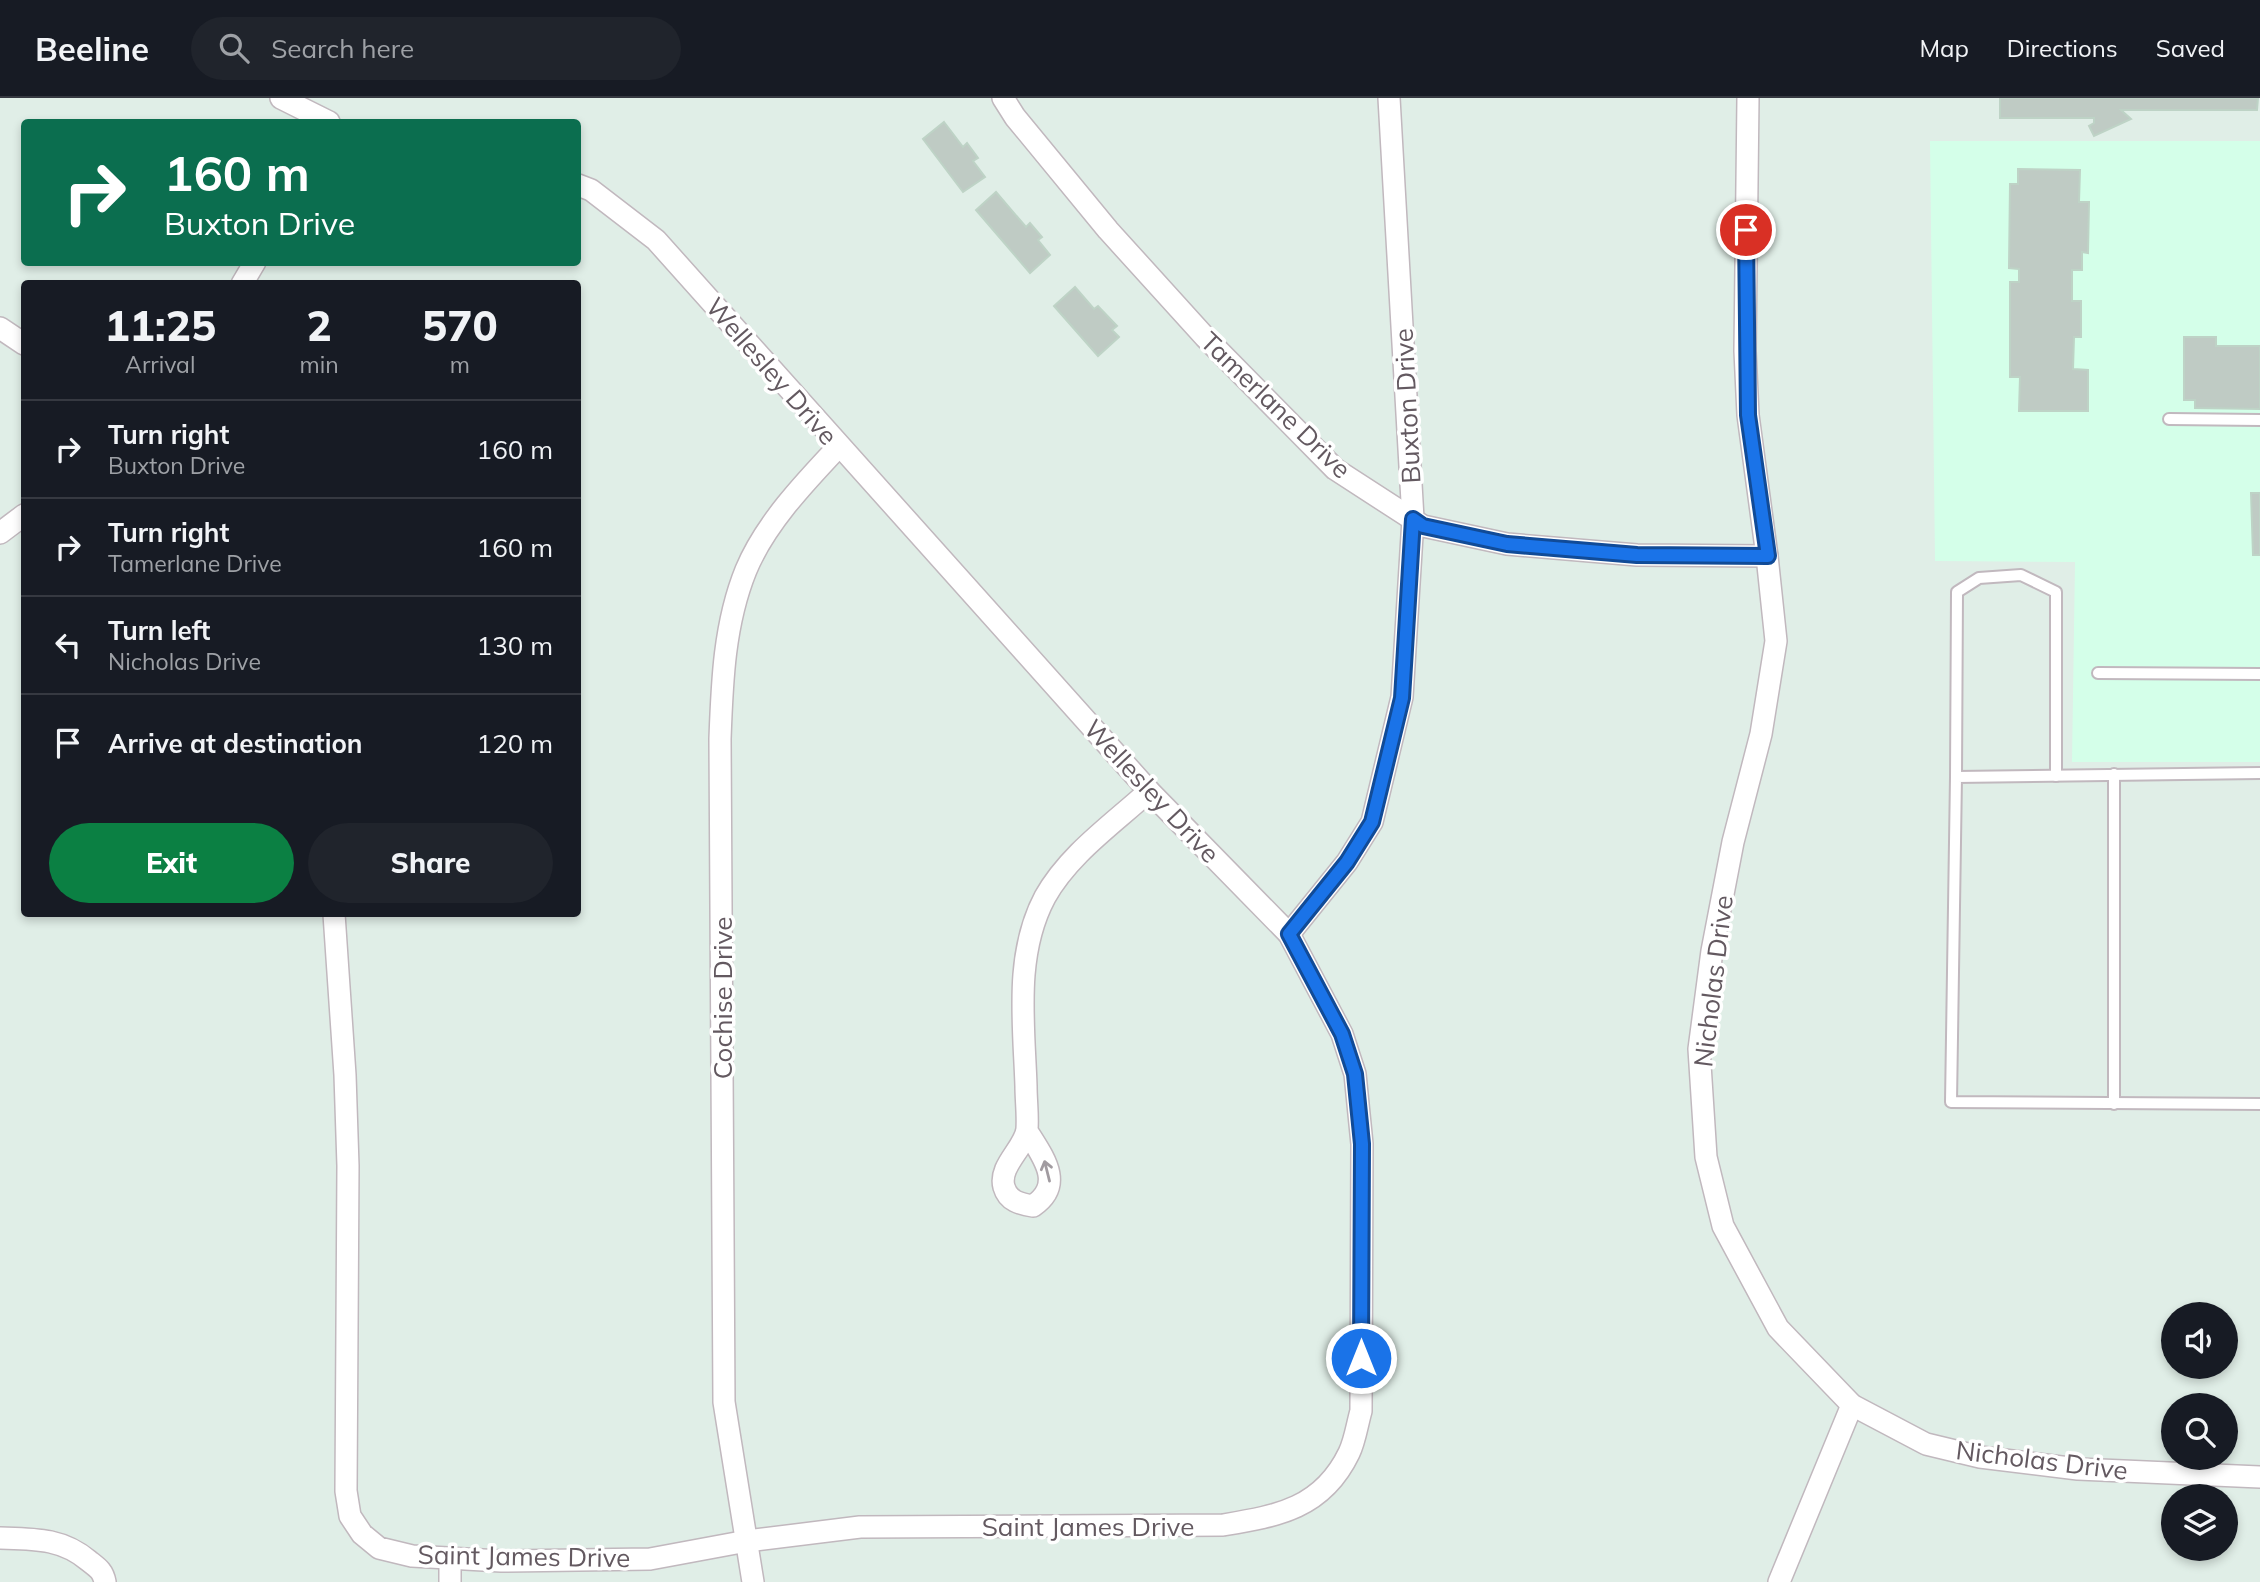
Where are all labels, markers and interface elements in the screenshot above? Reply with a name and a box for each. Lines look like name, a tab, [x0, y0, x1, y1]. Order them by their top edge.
search box	[191, 17, 681, 80]
text: Beeline	[35, 28, 149, 69]
icon: search	[215, 29, 253, 67]
text: Search here	[271, 32, 414, 65]
text: Map	[1919, 33, 1969, 63]
text: Directions	[2007, 33, 2118, 63]
text: Saved	[2156, 33, 2225, 63]
text: 160 m	[164, 142, 310, 203]
icon: right	[49, 147, 140, 238]
pin	[1716, 200, 1776, 260]
text: Buxton Drive	[164, 203, 355, 243]
icon: arrive	[1727, 211, 1765, 249]
street label: Wellesley Drive	[699, 291, 845, 451]
text: 11:25	[104, 299, 216, 352]
text: 2	[306, 299, 332, 352]
text: 570	[422, 299, 498, 352]
street label: Tamerlane Drive	[1194, 325, 1358, 485]
street label: Buxton Drive	[1386, 328, 1428, 484]
text: Arrival	[125, 350, 195, 379]
text: min	[299, 350, 339, 379]
text: m	[450, 350, 470, 379]
text: Turn right	[108, 418, 229, 451]
icon: right	[49, 430, 87, 468]
text: 160 m	[477, 433, 553, 466]
text: Buxton Drive	[108, 451, 245, 480]
text: Turn right	[108, 516, 229, 549]
icon: right	[49, 528, 87, 566]
text: 160 m	[477, 531, 553, 564]
text: Tamerlane Drive	[108, 549, 282, 578]
text: Turn left	[108, 614, 210, 647]
icon: left	[49, 626, 87, 664]
text: 130 m	[477, 629, 553, 662]
text: Nicholas Drive	[108, 647, 261, 676]
street label: Wellesley Drive	[1077, 712, 1227, 870]
icon: arrive	[49, 724, 87, 762]
text: Arrive at destination	[108, 727, 363, 760]
text: 120 m	[477, 727, 553, 760]
button: Exit	[49, 823, 294, 903]
button: Share	[308, 823, 553, 903]
street label: Nicholas Drive	[1686, 893, 1740, 1069]
street label: Cochise Drive	[706, 917, 739, 1079]
one-way arrow	[1040, 1161, 1053, 1183]
map controls	[2161, 1302, 2238, 1561]
button: sound	[2161, 1302, 2238, 1379]
position arrow	[1324, 1321, 1398, 1395]
button: search	[2161, 1393, 2238, 1470]
street label: Nicholas Drive	[1954, 1433, 2130, 1487]
button: layers	[2161, 1484, 2238, 1561]
street label: Saint James Drive	[982, 1510, 1194, 1543]
street label: Saint James Drive	[417, 1538, 631, 1574]

